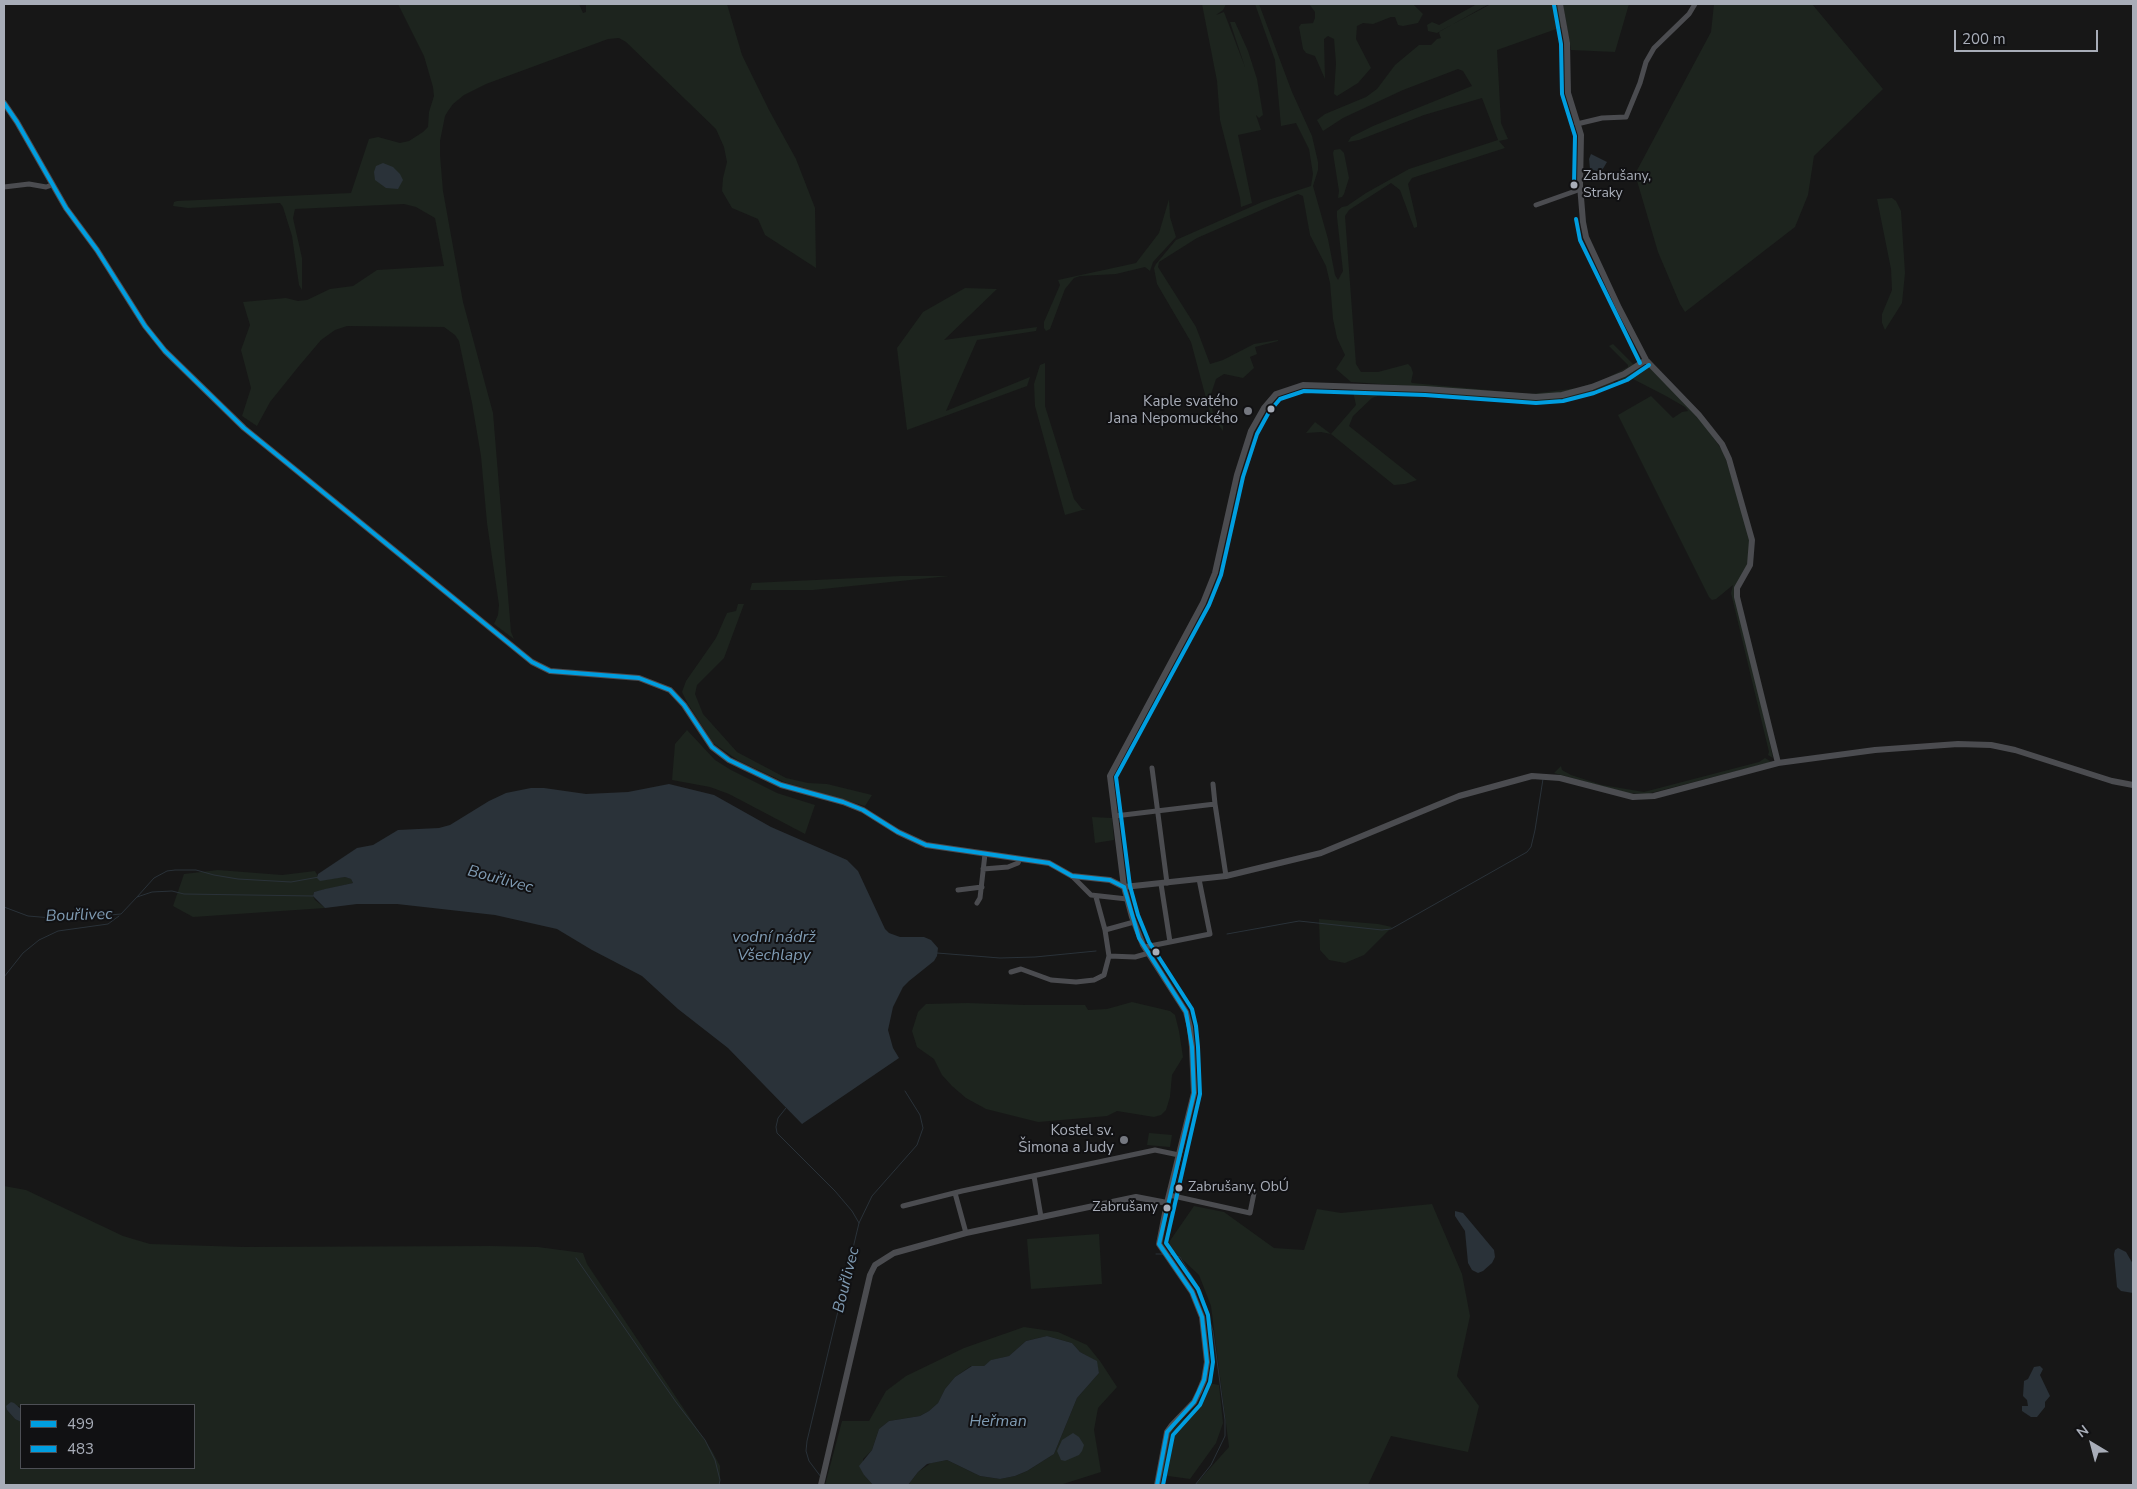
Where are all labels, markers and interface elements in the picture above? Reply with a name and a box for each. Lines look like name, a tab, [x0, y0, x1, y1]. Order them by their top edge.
scale bar	[1957, 20, 2101, 52]
text: 200 m	[1962, 29, 2006, 49]
place label: Zabrušany, Straky	[1583, 169, 1651, 202]
marker: Zabrušany, Straky	[1569, 180, 1579, 190]
place label: Kaple svatého Jana Nepomuckého	[1108, 393, 1238, 428]
unlabelled marker	[1266, 404, 1276, 414]
marker: Kaple svatého Jana Nepomuckého	[1242, 405, 1254, 417]
water label: Bouřlivec	[465, 862, 535, 898]
water label: Bouřlivec	[45, 905, 113, 927]
water label: vodní nádrž Všechlapy	[732, 928, 816, 966]
unlabelled marker	[1151, 947, 1161, 957]
place label: Kostel sv. Šimona a Judy	[1018, 1122, 1114, 1157]
marker: Kostel sv. Šimona a Judy	[1118, 1134, 1130, 1146]
place label: Zabrušany, ObÚ	[1188, 1180, 1289, 1196]
marker: Zabrušany, ObÚ	[1174, 1183, 1184, 1193]
place label: Zabrušany	[1092, 1200, 1158, 1216]
marker: Zabrušany	[1162, 1203, 1172, 1213]
water label: Bouřlivec	[830, 1245, 864, 1315]
legend	[20, 1404, 195, 1469]
water label: Heřman	[969, 1412, 1027, 1432]
text: 499	[67, 1414, 94, 1434]
north arrow	[2067, 1419, 2117, 1469]
text: N	[2073, 1421, 2093, 1442]
text: 483	[67, 1439, 94, 1459]

